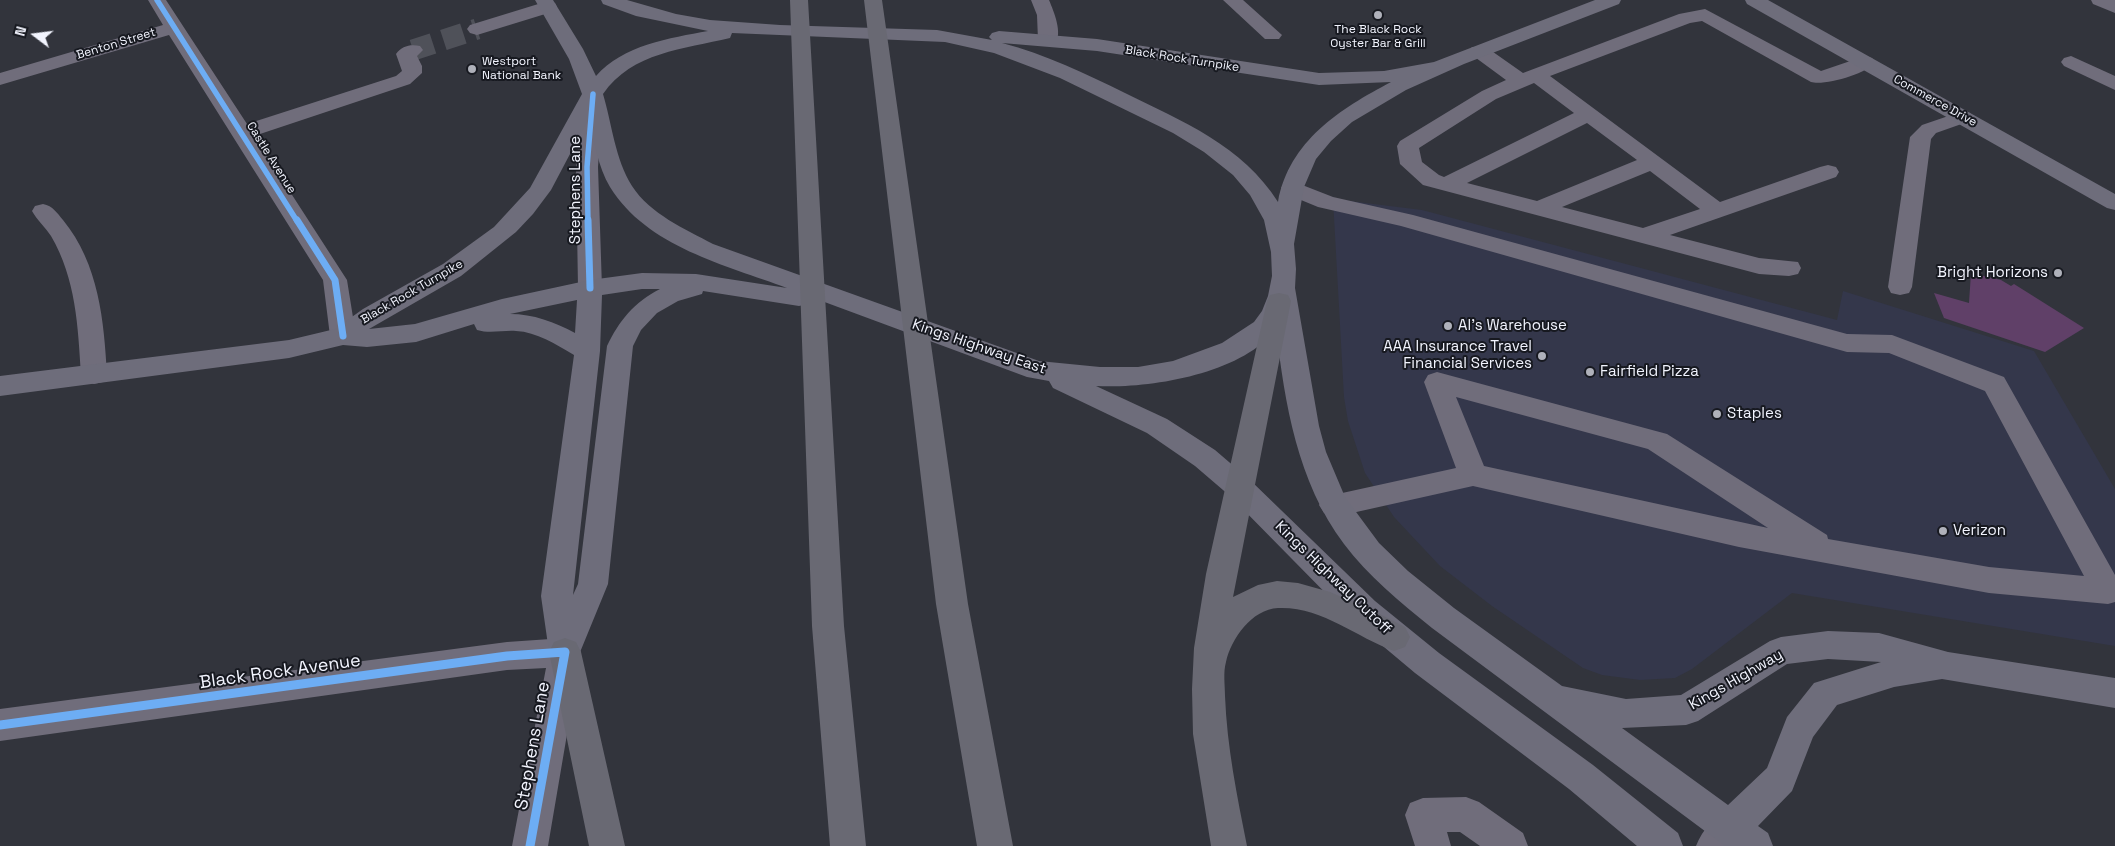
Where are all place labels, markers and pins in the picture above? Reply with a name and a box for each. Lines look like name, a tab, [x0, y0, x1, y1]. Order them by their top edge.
marker: The Black Rock Oyster Bar & Grill	[1372, 9, 1384, 21]
place label: The Black Rock Oyster Bar & Grill	[1330, 23, 1426, 51]
place label: Westport National Bank	[482, 55, 561, 83]
marker: Westport National Bank	[466, 63, 478, 75]
place label: Bright Horizons	[1937, 264, 2048, 282]
marker: Bright Horizons	[2052, 267, 2064, 279]
place label: Al's Warehouse	[1458, 317, 1567, 335]
marker: Al's Warehouse	[1442, 320, 1454, 332]
place label: AAA Insurance Travel Financial Services	[1383, 338, 1532, 373]
marker: AAA Insurance Travel Financial Services	[1536, 350, 1548, 362]
place label: Fairfield Pizza	[1600, 363, 1699, 381]
marker: Fairfield Pizza	[1584, 366, 1596, 378]
place label: Staples	[1727, 405, 1782, 423]
marker: Staples	[1711, 408, 1723, 420]
place label: Verizon	[1953, 522, 2006, 540]
marker: Verizon	[1937, 525, 1949, 537]

